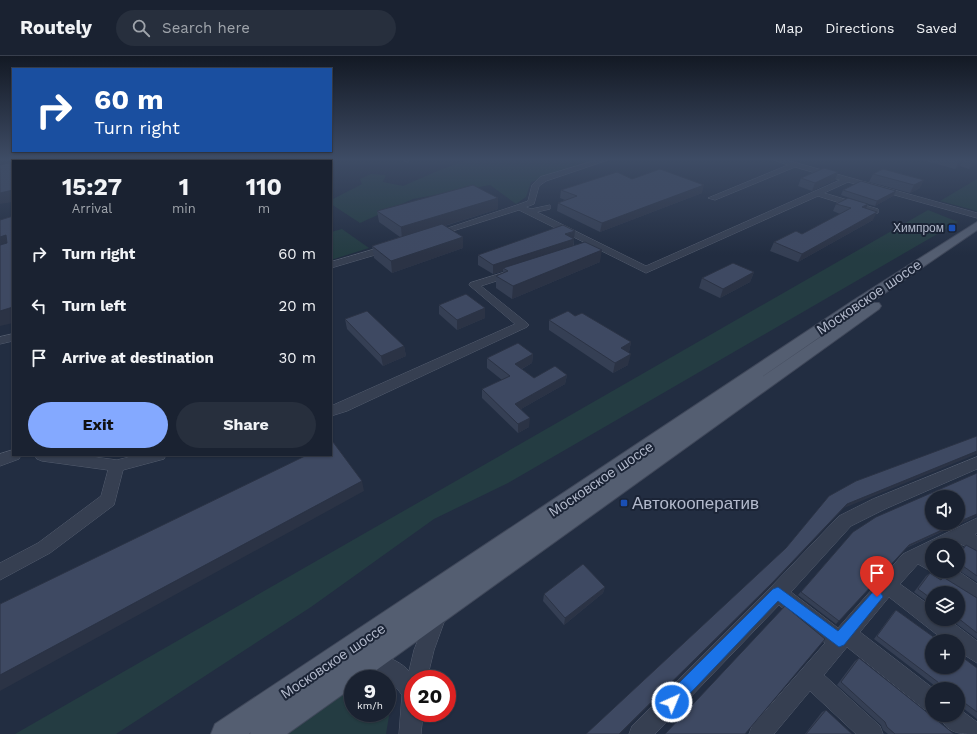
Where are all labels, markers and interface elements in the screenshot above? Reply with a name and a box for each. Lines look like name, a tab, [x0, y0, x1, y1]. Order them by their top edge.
search box	[116, 10, 396, 46]
text: Routely	[20, 16, 92, 39]
icon: search	[130, 17, 152, 39]
text: Search here	[162, 19, 250, 37]
text: Map	[775, 20, 803, 36]
text: Directions	[825, 20, 894, 36]
text: Saved	[916, 20, 957, 36]
text: 60 m	[94, 83, 164, 116]
icon: right	[28, 84, 80, 136]
text: Turn right	[94, 117, 180, 138]
text: 15:27	[62, 173, 122, 201]
text: 1	[179, 173, 189, 201]
text: 110	[246, 173, 282, 201]
text: Arrival	[72, 201, 112, 216]
text: min	[172, 201, 196, 216]
text: m	[258, 201, 270, 216]
place label: Химпром	[893, 221, 944, 235]
marker: Химпром	[947, 223, 957, 233]
icon: right	[28, 243, 50, 265]
text: Turn right	[62, 245, 135, 263]
text: 60 m	[278, 245, 316, 263]
street label: Московское шоссе	[814, 256, 924, 338]
icon: left	[28, 295, 50, 317]
text: Turn left	[62, 297, 126, 315]
text: 20 m	[279, 297, 316, 315]
icon: arrive	[28, 347, 50, 369]
text: Arrive at destination	[62, 349, 214, 367]
text: 30 m	[279, 349, 316, 367]
button: Exit	[28, 402, 168, 448]
button: Share	[176, 402, 316, 448]
street label: Московское шоссе	[546, 438, 656, 520]
map controls	[925, 490, 965, 722]
button: sound	[925, 490, 965, 530]
place label: Автокооператив	[632, 493, 759, 513]
marker: Автокооператив	[619, 498, 629, 508]
button: search	[925, 538, 965, 578]
pin	[860, 556, 894, 597]
icon: arrive	[866, 562, 888, 584]
button: layers	[925, 586, 965, 626]
street label: Московское шоссе	[278, 620, 388, 702]
button: +	[925, 634, 965, 674]
speed limit sign: 20	[404, 670, 456, 722]
text: 9	[364, 679, 376, 703]
position arrow	[651, 681, 693, 723]
button: −	[925, 682, 965, 722]
text: km/h	[357, 700, 383, 711]

